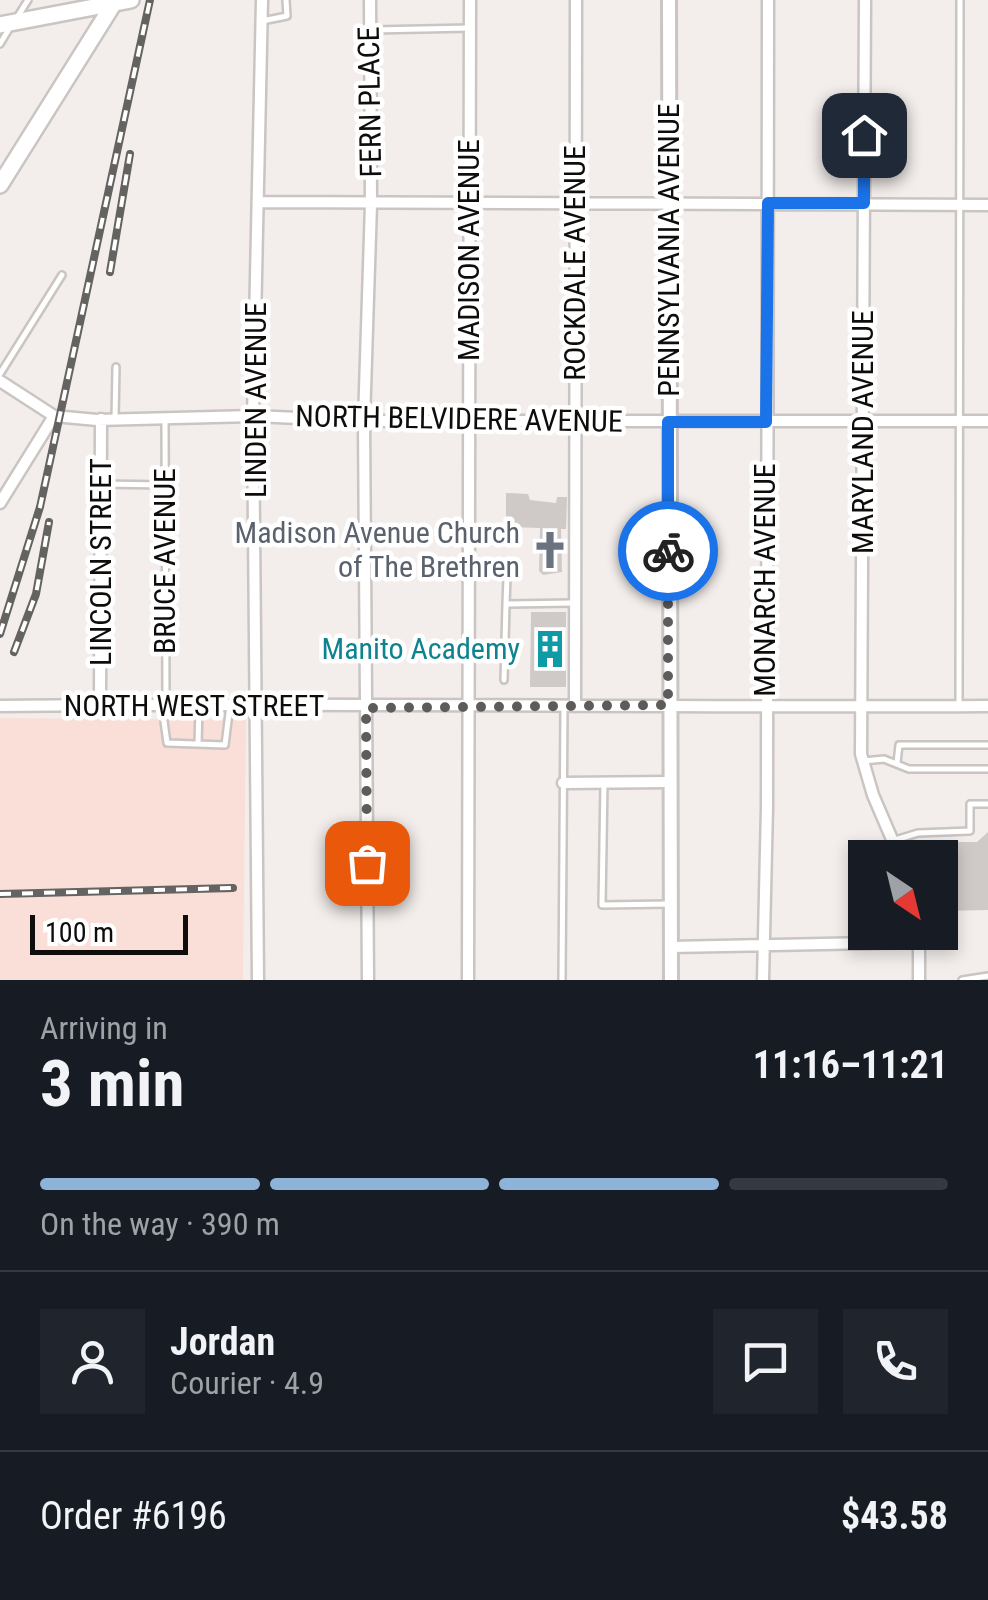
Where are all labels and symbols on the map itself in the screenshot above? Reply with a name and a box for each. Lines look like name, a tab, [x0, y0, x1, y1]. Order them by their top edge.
street label: FERN PLACE	[351, 26, 388, 178]
pin	[822, 93, 907, 178]
street label: PENNSYLVANIA AVENUE	[651, 103, 686, 397]
street label: MADISON AVENUE	[451, 139, 486, 361]
street label: ROCKDALE AVENUE	[557, 145, 592, 381]
street label: LINDEN AVENUE	[238, 302, 273, 498]
street label: MARYLAND AVENUE	[845, 310, 880, 554]
street label: NORTH BELVIDERE AVENUE	[295, 398, 623, 439]
street label: LINCOLN STREET	[83, 458, 118, 666]
street label: MONARCH AVENUE	[747, 463, 782, 697]
street label: BRUCE AVENUE	[147, 468, 182, 654]
courier	[618, 501, 718, 601]
place label: Madison Avenue Church of The Brethren	[235, 515, 520, 584]
church icon: Madison Avenue Church of The Brethren	[529, 529, 571, 571]
building icon: Manito Academy	[529, 628, 571, 670]
place label: Manito Academy	[321, 631, 520, 666]
street label: NORTH WEST STREET	[64, 688, 324, 723]
pin	[325, 821, 410, 906]
north arrow	[848, 840, 958, 950]
scale bar	[30, 910, 188, 954]

